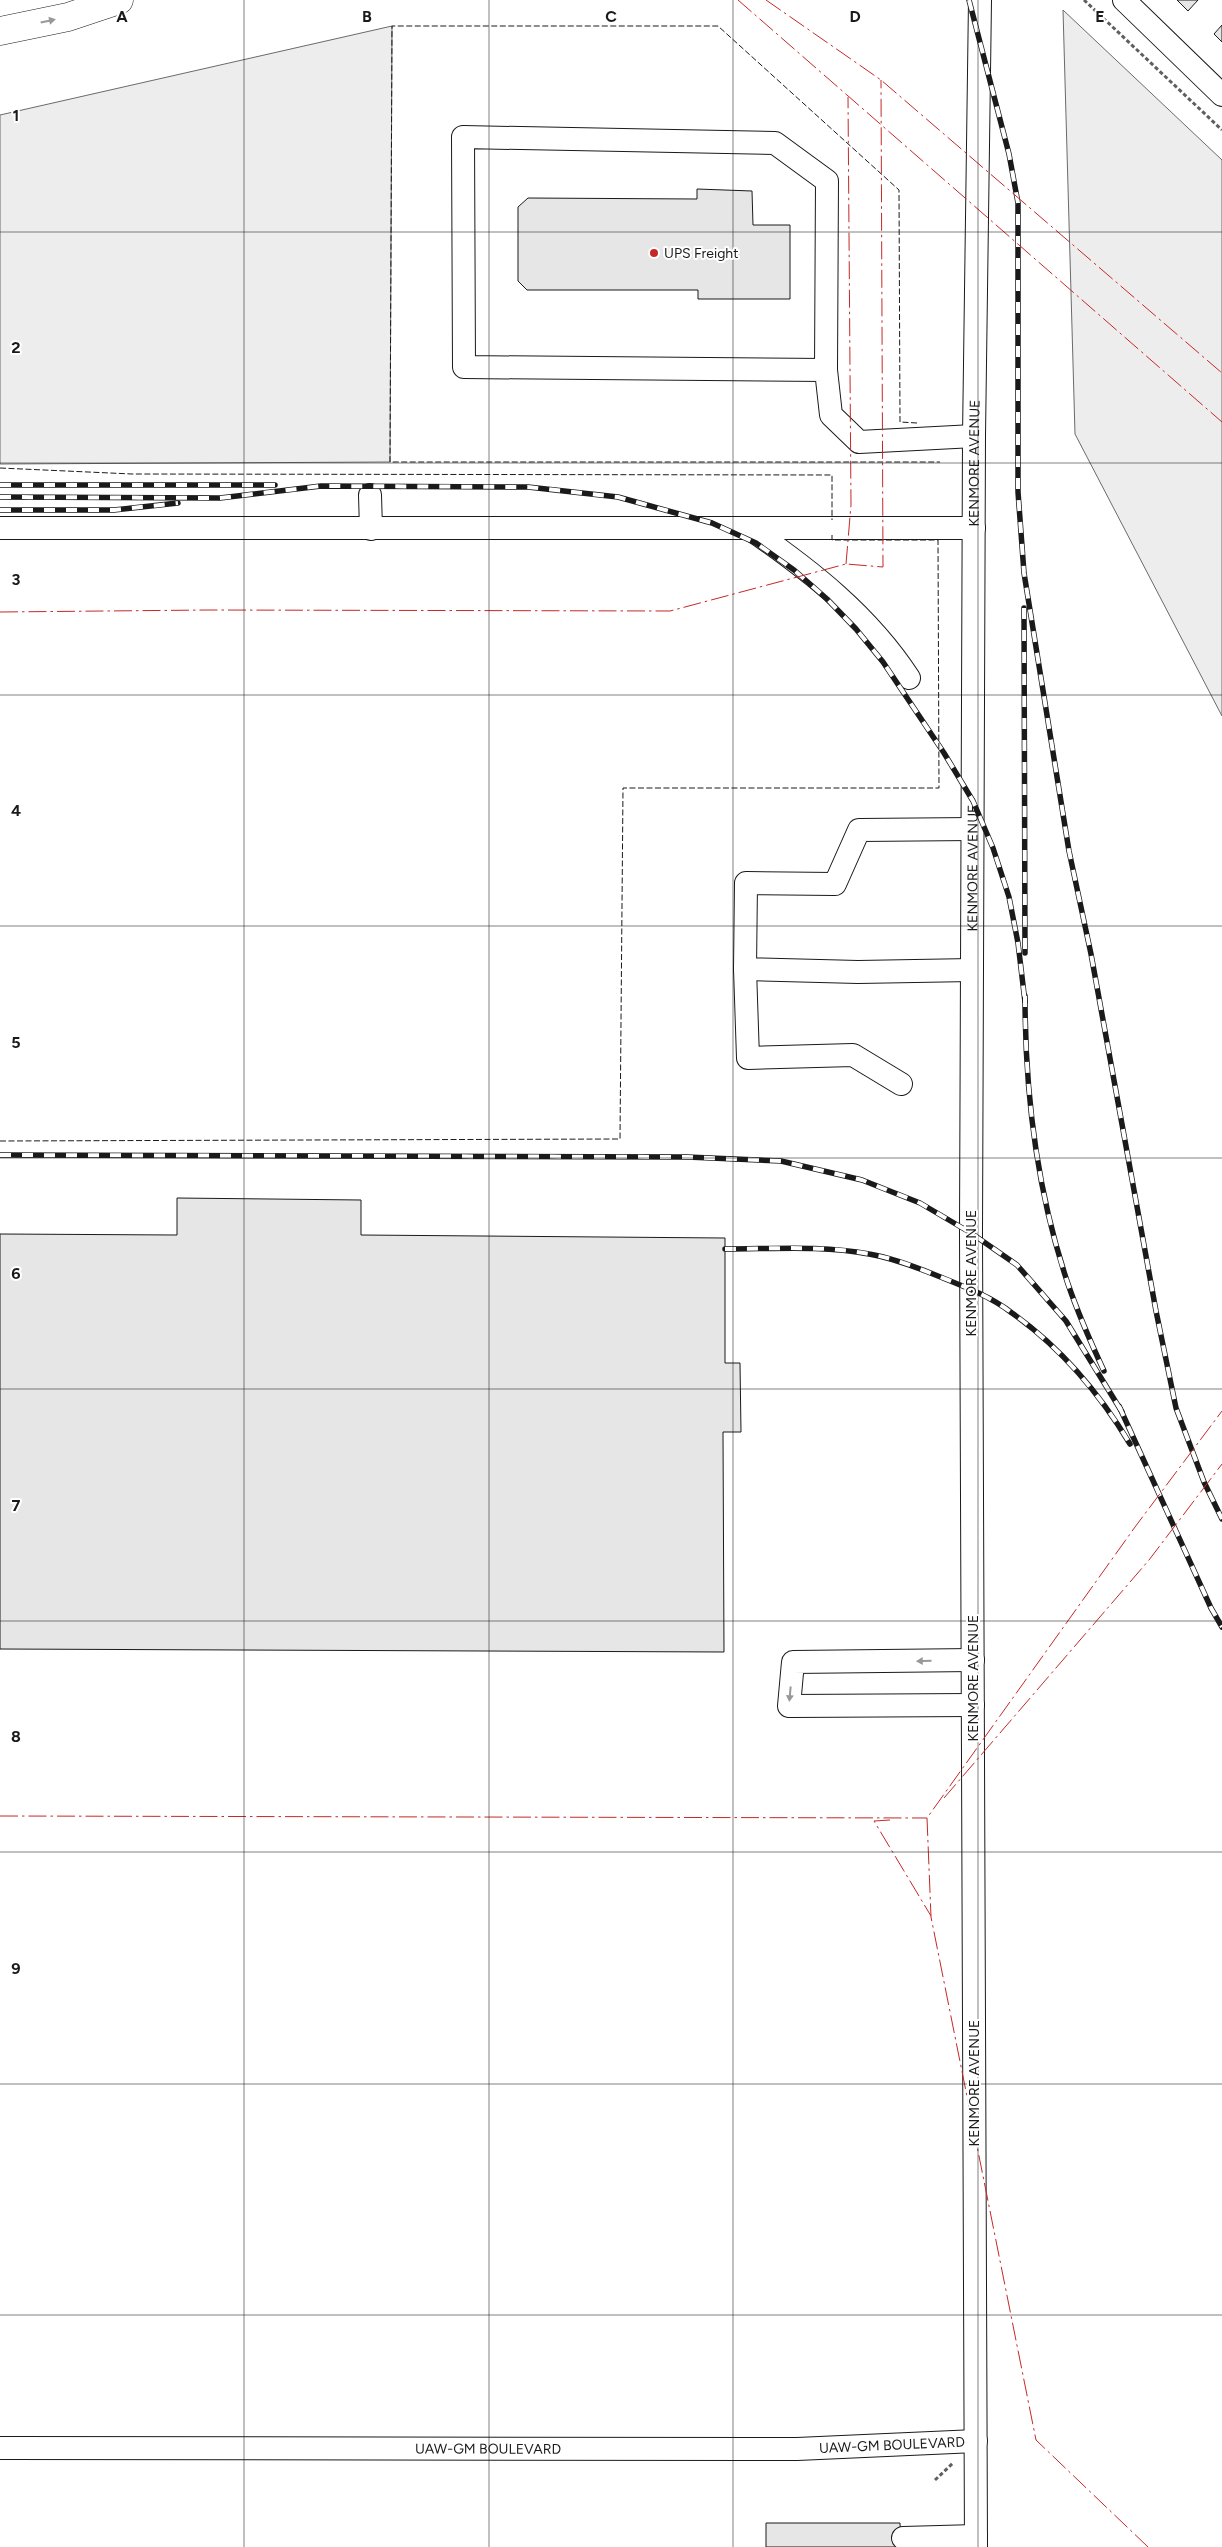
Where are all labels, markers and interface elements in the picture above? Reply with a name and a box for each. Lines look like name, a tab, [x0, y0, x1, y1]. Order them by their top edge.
text: A	[116, 7, 128, 26]
text: B	[362, 7, 372, 26]
text: C	[605, 7, 617, 26]
text: D	[849, 7, 861, 26]
text: E	[1095, 7, 1105, 26]
one-way arrow	[40, 17, 55, 25]
text: 1	[13, 106, 19, 125]
place label: UPS Freight	[664, 245, 738, 262]
marker: UPS Freight	[648, 247, 660, 259]
text: 2	[11, 338, 21, 357]
street label: KENMORE AVENUE	[965, 399, 983, 526]
text: 3	[12, 570, 21, 589]
text: 4	[11, 801, 21, 820]
street label: KENMORE AVENUE	[964, 805, 981, 931]
text: 5	[11, 1033, 21, 1052]
street label: KENMORE AVENUE	[963, 1210, 980, 1336]
text: 6	[11, 1264, 21, 1283]
text: 7	[12, 1496, 21, 1515]
street label: KENMORE AVENUE	[965, 1615, 982, 1741]
one-way arrow	[916, 1657, 932, 1665]
one-way arrow	[786, 1686, 794, 1702]
text: 8	[11, 1727, 21, 1746]
text: 9	[11, 1959, 21, 1978]
street label: KENMORE AVENUE	[966, 2020, 983, 2146]
street label: UAW-GM BOULEVARD	[819, 2433, 965, 2457]
street label: UAW-GM BOULEVARD	[415, 2440, 561, 2457]

